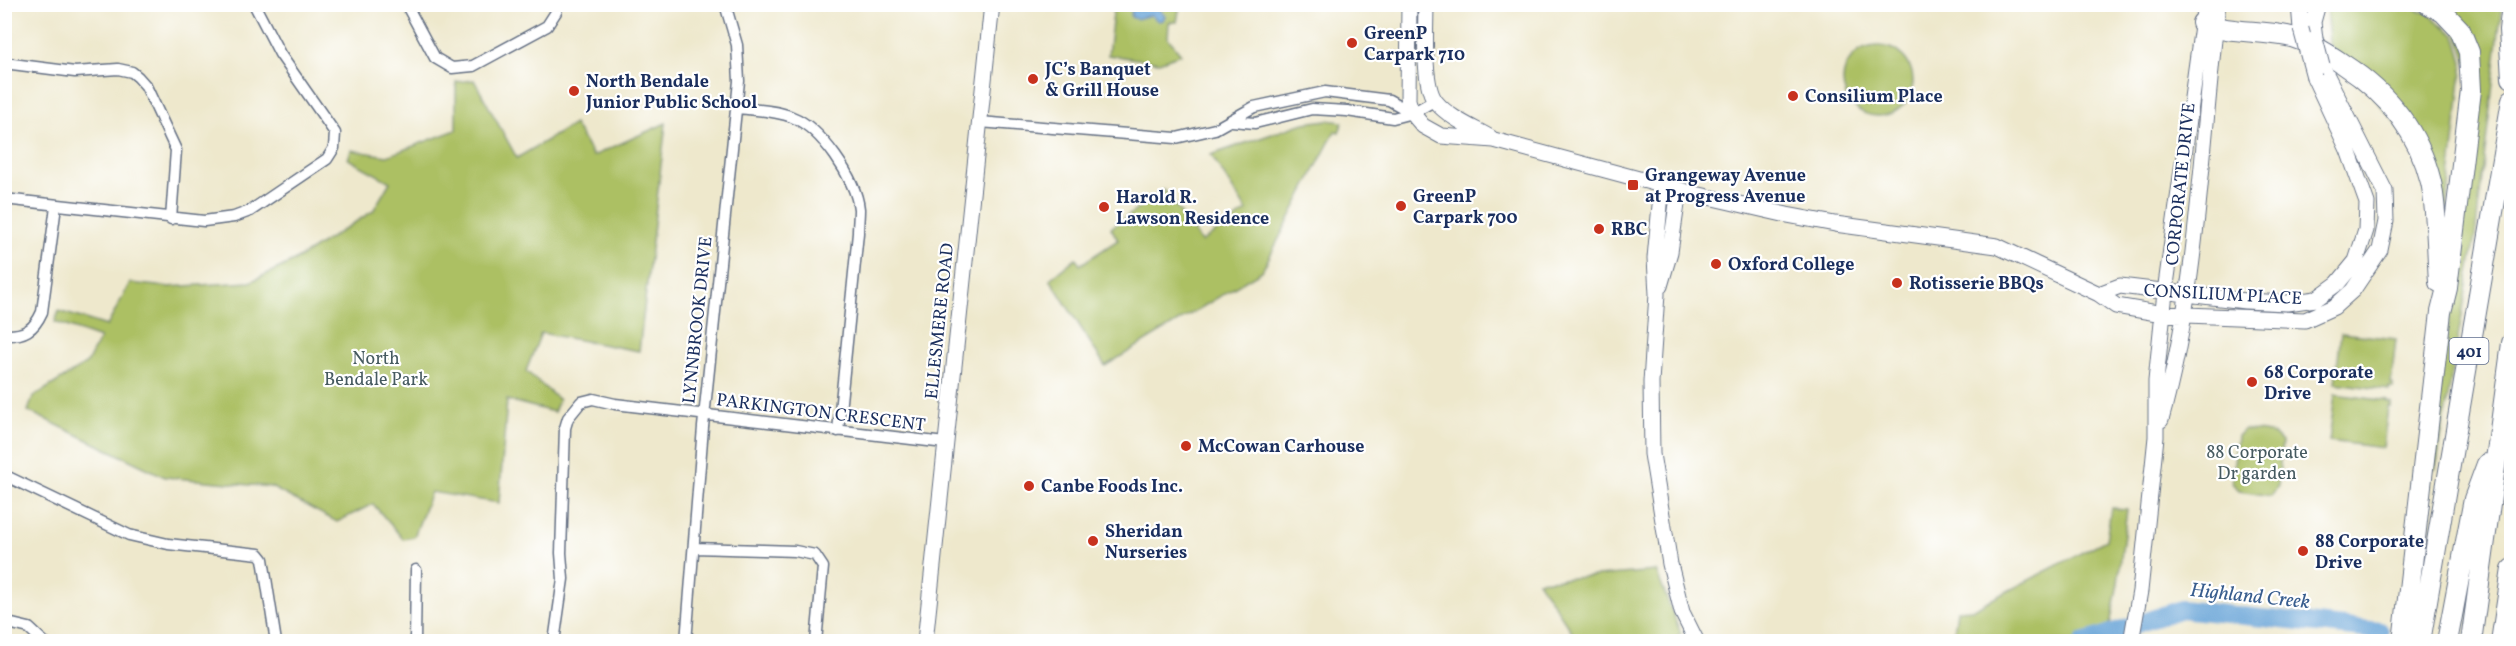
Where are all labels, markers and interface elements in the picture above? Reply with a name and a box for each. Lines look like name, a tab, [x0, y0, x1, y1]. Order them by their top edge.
place label: GreenP Carpark 710	[1364, 22, 1465, 68]
marker: GreenP Carpark 710	[1345, 36, 1359, 50]
place label: JC’s Banquet & Grill House	[1044, 58, 1159, 104]
place label: North Bendale Junior Public School	[585, 70, 757, 116]
marker: JC’s Banquet & Grill House	[1026, 72, 1040, 86]
marker: North Bendale Junior Public School	[567, 84, 581, 98]
place label: Consilium Place	[1805, 85, 1943, 110]
marker: Consilium Place	[1786, 89, 1800, 103]
street label: CORPORATE DRIVE	[2161, 101, 2202, 267]
place label: Grangeway Avenue at Progress Avenue	[1645, 164, 1806, 210]
marker: Grangeway Avenue at Progress Avenue	[1626, 178, 1640, 192]
place label: GreenP Carpark 700	[1413, 185, 1518, 231]
place label: Harold R. Lawson Residence	[1116, 186, 1269, 232]
marker: GreenP Carpark 700	[1394, 199, 1408, 213]
marker: Harold R. Lawson Residence	[1097, 200, 1111, 214]
place label: RBC	[1611, 218, 1647, 243]
marker: RBC	[1592, 222, 1606, 236]
street label: LYNNBROOK DRIVE	[677, 235, 720, 405]
street label: ELLESMERE ROAD	[920, 242, 961, 401]
place label: Oxford College	[1728, 253, 1854, 278]
marker: Oxford College	[1709, 257, 1723, 271]
place label: Rotisserie BBQs	[1909, 272, 2044, 297]
marker: Rotisserie BBQs	[1890, 276, 1904, 290]
street label: CONSILIUM PLACE	[2143, 279, 2303, 312]
road number: 401	[2450, 338, 2488, 364]
park label: North Bendale Park	[324, 347, 428, 393]
place label: 68 Corporate Drive	[2264, 361, 2373, 407]
marker: 68 Corporate Drive	[2245, 375, 2259, 389]
street label: PARKINGTON CRESCENT	[715, 388, 927, 439]
place label: McCowan Carhouse	[1198, 435, 1365, 460]
marker: McCowan Carhouse	[1179, 439, 1193, 453]
park label: 88 Corporate Dr garden	[2206, 441, 2308, 487]
place label: Canbe Foods Inc.	[1041, 475, 1183, 500]
marker: Canbe Foods Inc.	[1022, 479, 1036, 493]
place label: Sheridan Nurseries	[1105, 520, 1187, 566]
place label: 88 Corporate Drive	[2315, 530, 2424, 576]
marker: Sheridan Nurseries	[1086, 534, 1100, 548]
marker: 88 Corporate Drive	[2296, 544, 2310, 558]
water label: Highland Creek	[2188, 577, 2311, 617]

